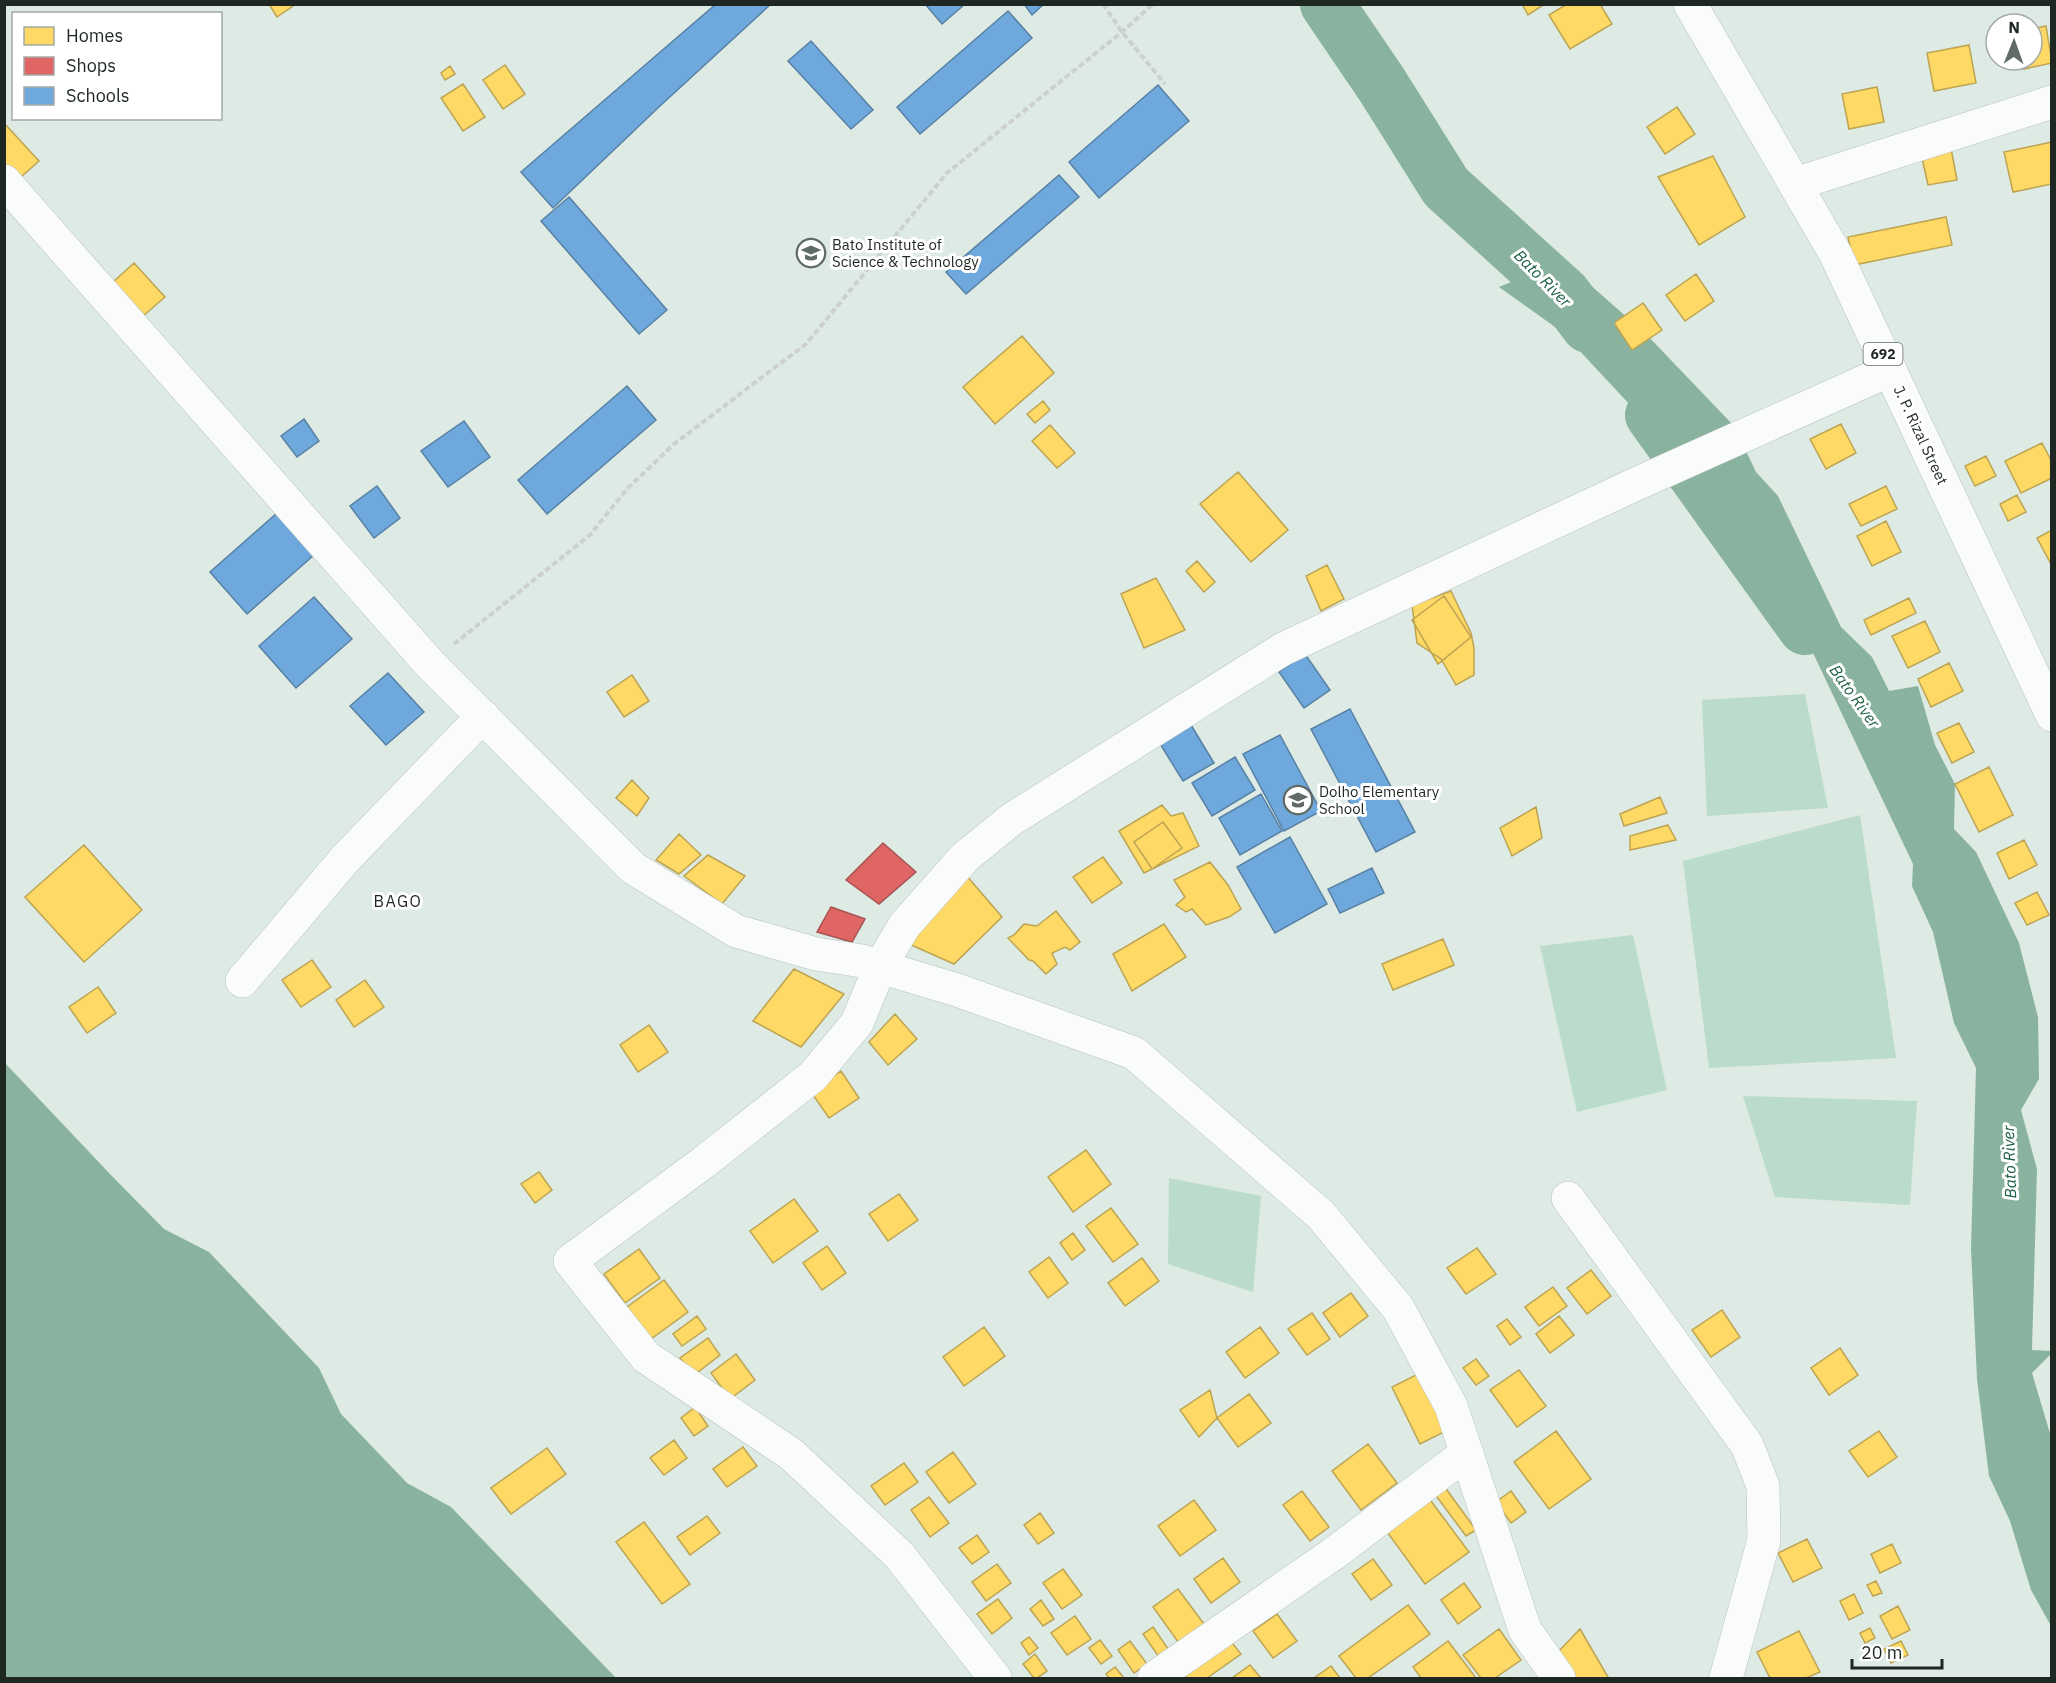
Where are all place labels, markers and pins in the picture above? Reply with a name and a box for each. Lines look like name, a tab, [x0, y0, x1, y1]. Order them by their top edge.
place label: Bato Institute of Science & Technology	[832, 235, 979, 271]
school or university icon: Bato Institute of Science & Technology	[795, 237, 827, 269]
place label: Dolho Elementary School	[1319, 782, 1440, 818]
school or university icon: Dolho Elementary School	[1282, 784, 1314, 816]

